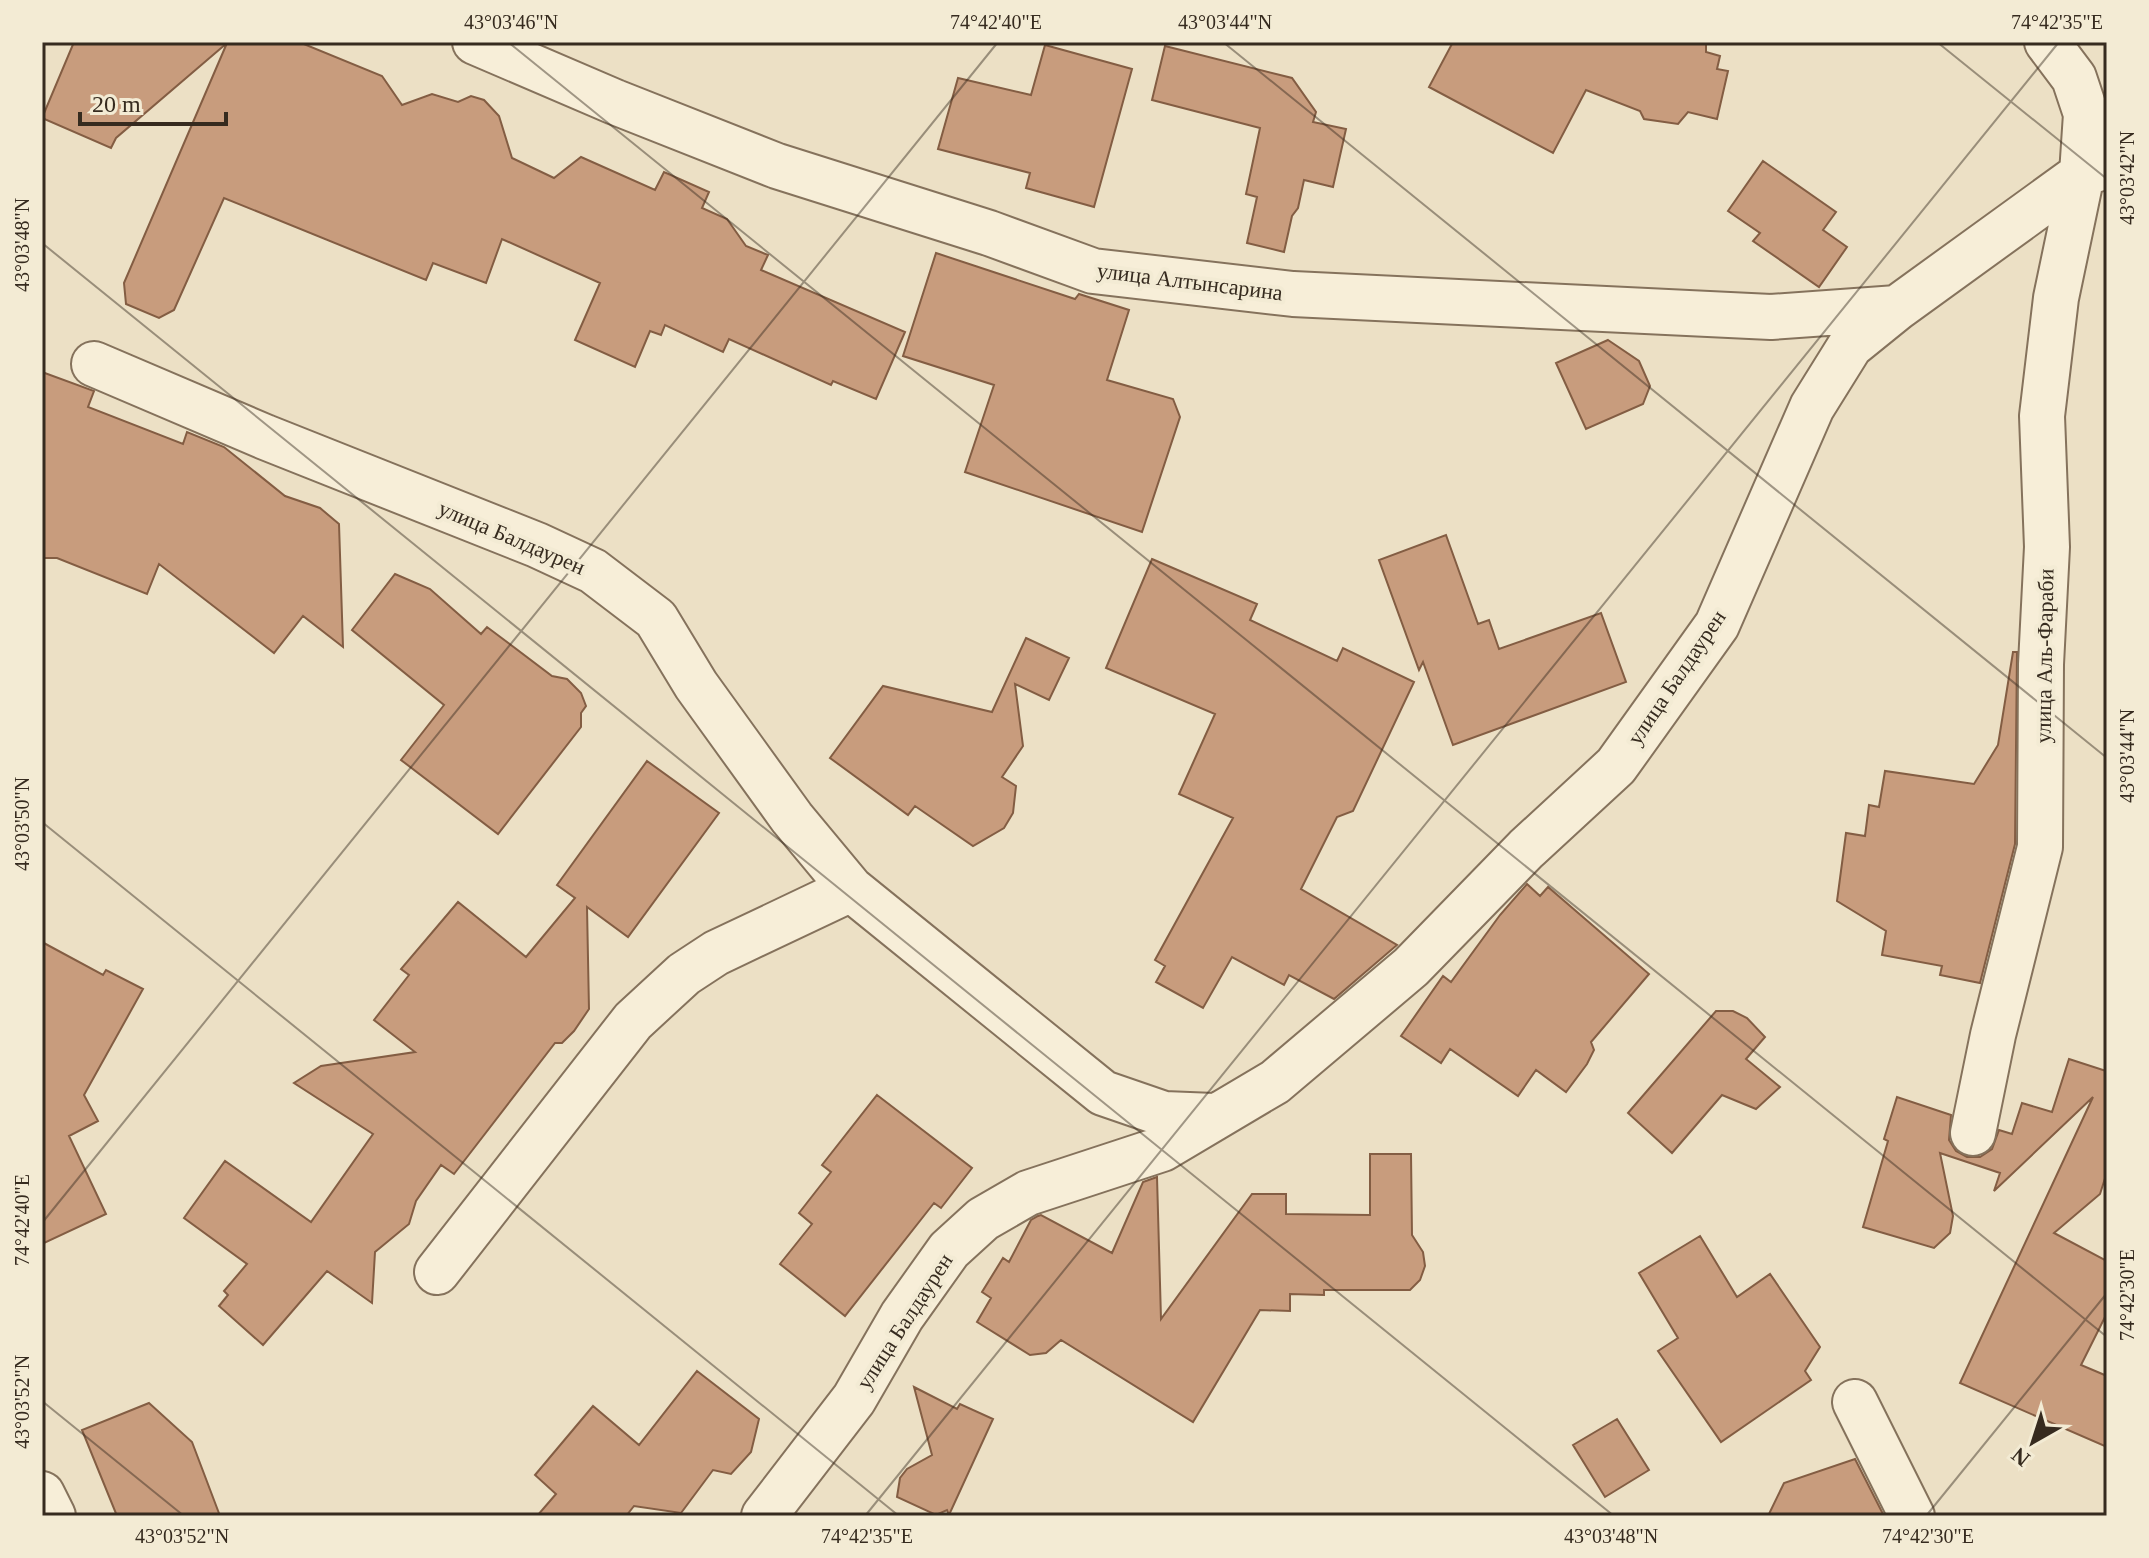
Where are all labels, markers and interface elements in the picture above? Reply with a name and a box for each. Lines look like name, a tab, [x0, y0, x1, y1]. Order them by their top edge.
text: 43°03'46"N	[464, 11, 558, 33]
text: 74°42'40"E	[950, 11, 1042, 33]
text: 43°03'44"N	[1178, 11, 1272, 33]
text: 74°42'35"E	[2011, 11, 2103, 33]
scale bar	[80, 76, 226, 126]
text: 20 m	[92, 91, 141, 117]
text: 43°03'42"N	[2116, 131, 2138, 225]
text: 43°03'48"N	[11, 198, 33, 292]
street label: улица Алтынсарина	[1096, 258, 1284, 305]
street label: улица Балдаурен	[435, 495, 589, 580]
street label: улица Аль-Фараби	[2030, 568, 2059, 744]
street label: улица Балдаурен	[1622, 605, 1731, 749]
text: 43°03'44"N	[2116, 709, 2138, 803]
text: 43°03'50"N	[11, 777, 33, 871]
text: 74°42'40"E	[11, 1174, 33, 1266]
street label: улица Балдаурен	[851, 1249, 958, 1394]
text: 74°42'30"E	[2116, 1249, 2138, 1341]
text: 43°03'52"N	[11, 1355, 33, 1449]
north arrow	[1993, 1402, 2073, 1482]
text: N	[2007, 1442, 2035, 1472]
text: 43°03'52"N	[135, 1525, 229, 1547]
text: 74°42'35"E	[821, 1525, 913, 1547]
text: 43°03'48"N	[1564, 1525, 1658, 1547]
text: 74°42'30"E	[1882, 1525, 1974, 1547]

